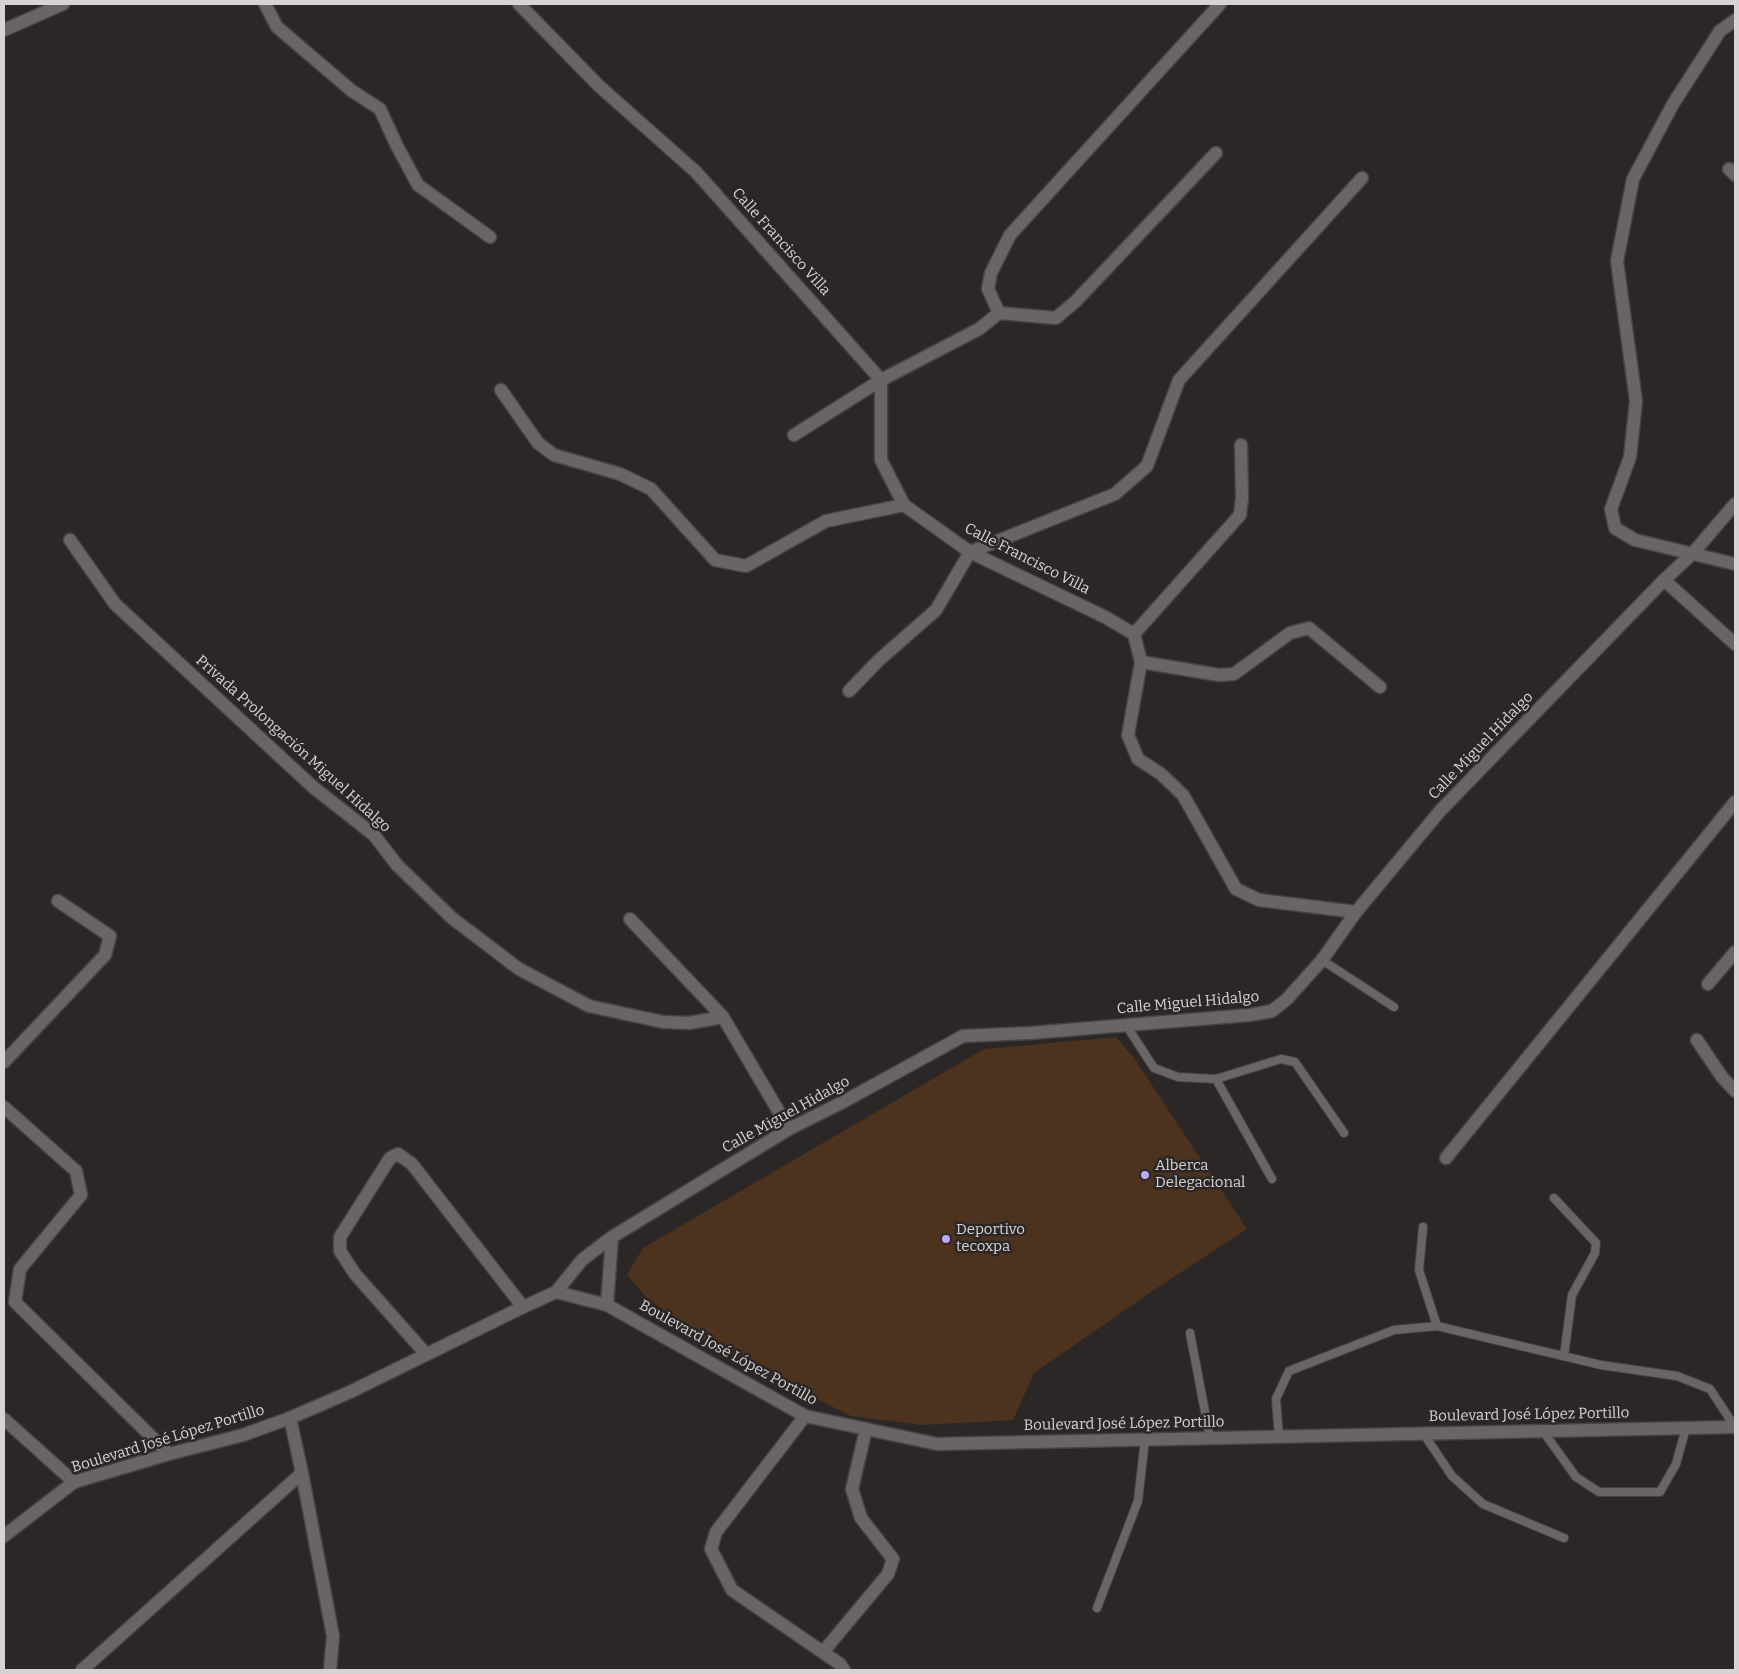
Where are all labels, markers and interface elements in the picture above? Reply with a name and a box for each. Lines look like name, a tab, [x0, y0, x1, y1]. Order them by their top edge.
street label: Calle Francisco Villa	[728, 185, 834, 299]
street label: Calle Francisco Villa	[961, 520, 1093, 598]
street label: Privada Prolongación Miguel Hidalgo	[192, 652, 394, 836]
street label: Calle Miguel Hidalgo	[1425, 688, 1537, 804]
street label: Calle Miguel Hidalgo	[1116, 988, 1260, 1018]
street label: Calle Miguel Hidalgo	[719, 1072, 853, 1158]
place label: Alberca Delegacional	[1155, 1157, 1245, 1192]
marker: Alberca Delegacional	[1139, 1169, 1151, 1181]
place label: Deportivo tecoxpa	[956, 1221, 1025, 1256]
marker: Deportivo tecoxpa	[940, 1233, 952, 1245]
street label: Boulevard José López Portillo	[636, 1296, 820, 1410]
street label: Boulevard José López Portillo	[69, 1401, 267, 1477]
street label: Boulevard José López Portillo	[1429, 1404, 1629, 1426]
street label: Boulevard José López Portillo	[1024, 1413, 1224, 1435]

